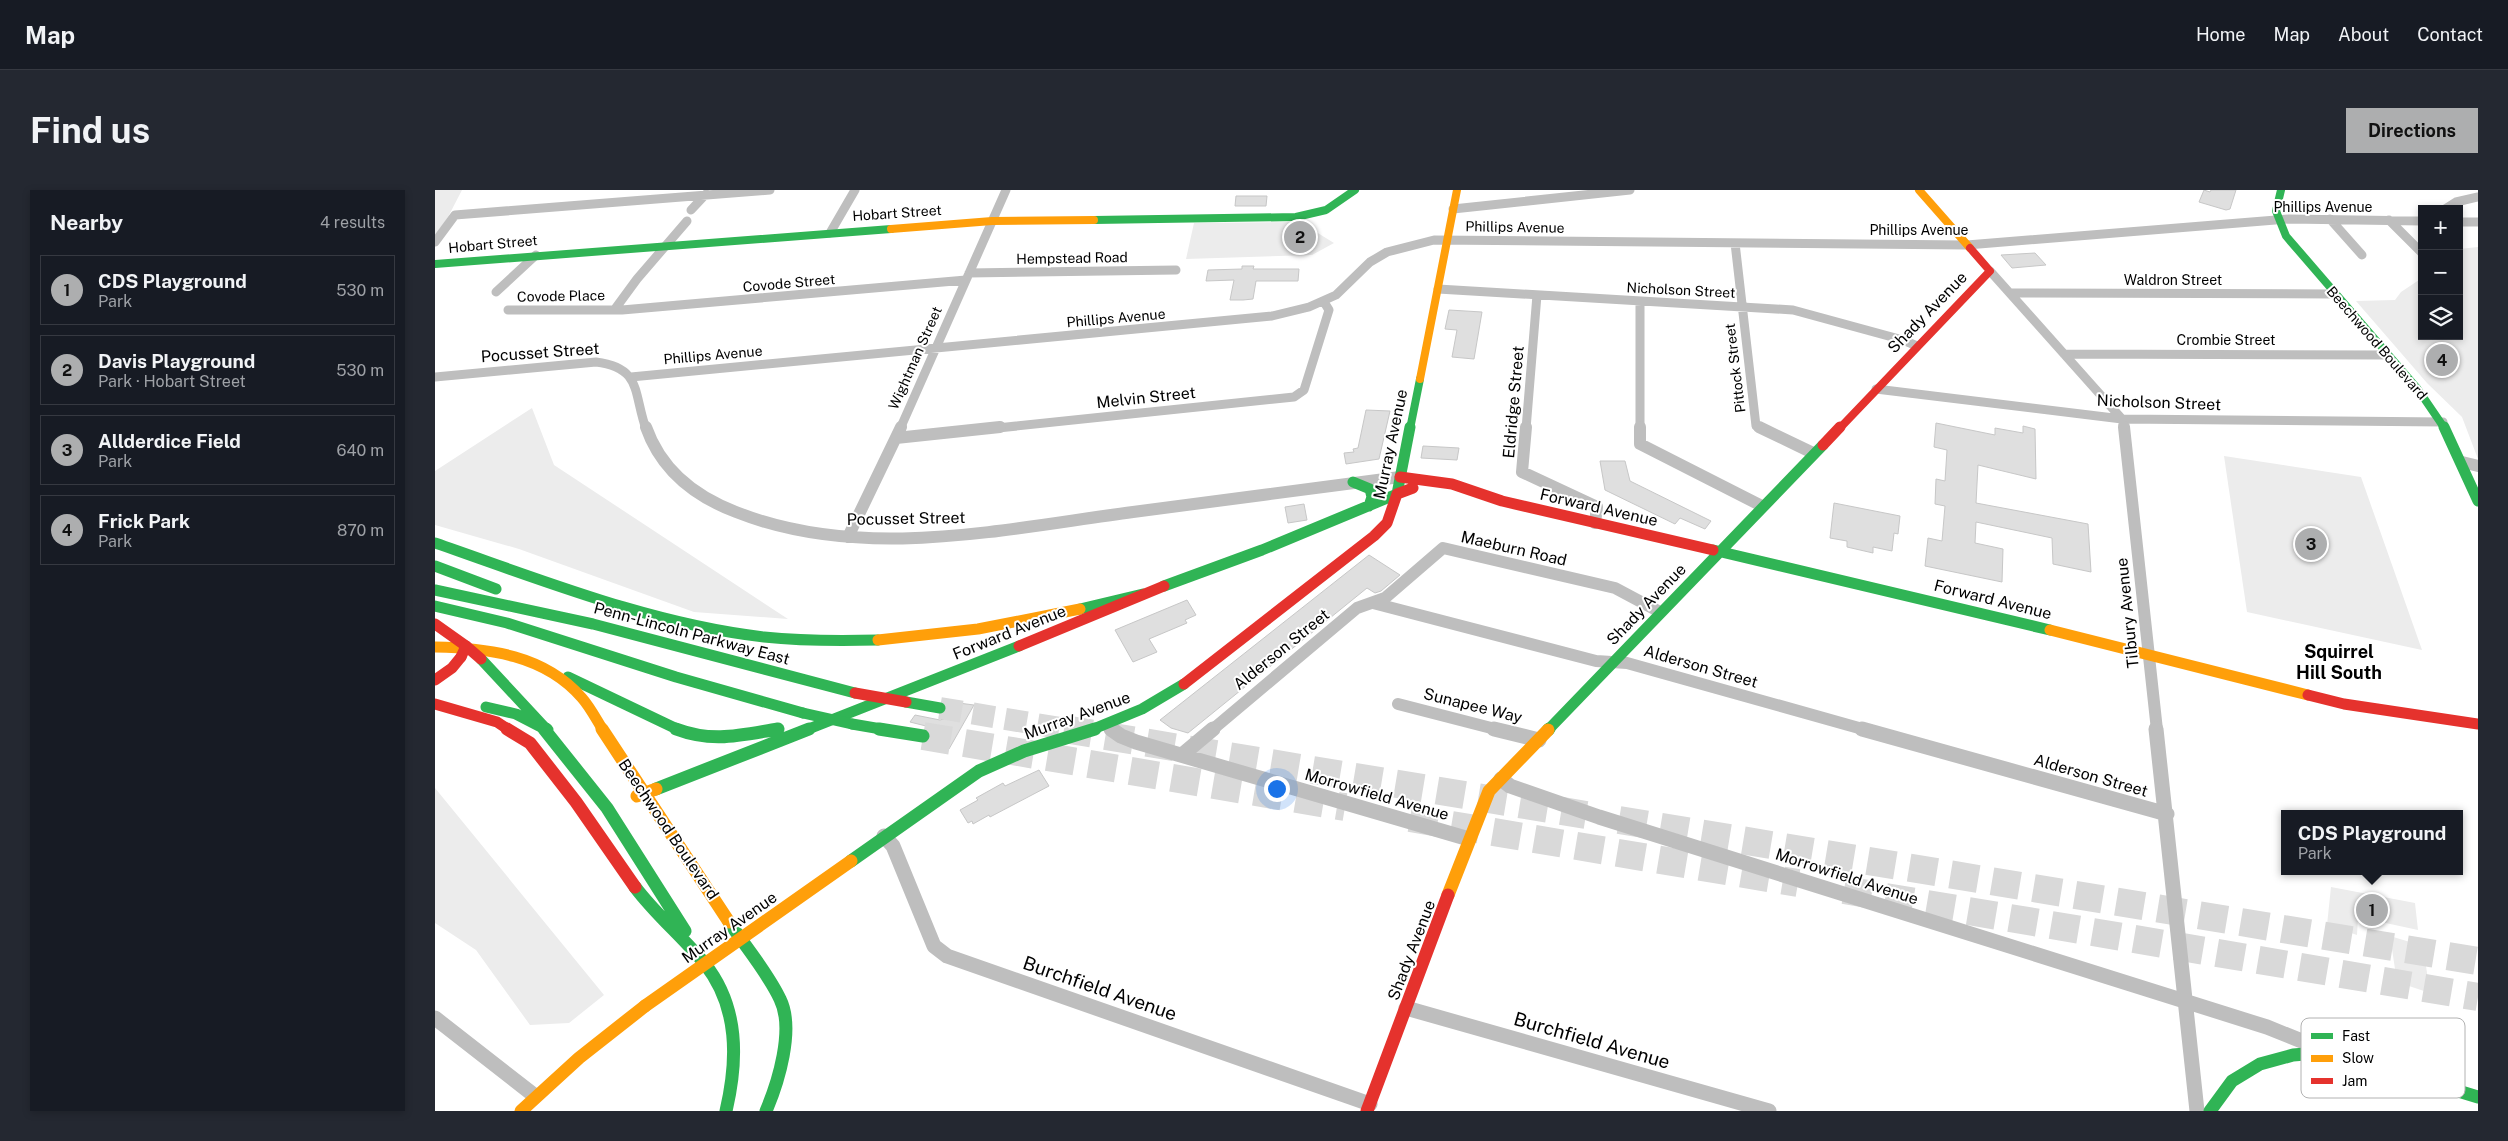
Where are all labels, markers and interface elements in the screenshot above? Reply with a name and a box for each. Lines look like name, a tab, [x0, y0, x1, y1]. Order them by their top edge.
text: Map	[25, 21, 75, 49]
text: Home	[2196, 24, 2246, 45]
text: Map	[2274, 24, 2310, 45]
text: About	[2338, 24, 2389, 45]
text: Contact	[2417, 24, 2483, 45]
button: Directions	[2346, 108, 2478, 153]
text: Find us	[30, 110, 150, 151]
street label: Phillips Avenue	[2273, 199, 2373, 215]
street label: Hobart Street	[852, 202, 942, 224]
map controls	[2418, 205, 2463, 340]
button: +	[2418, 205, 2463, 250]
text: Nearby	[50, 210, 123, 235]
text: 4 results	[320, 213, 385, 232]
pin: 2	[1284, 218, 1316, 256]
street label: Phillips Avenue	[1465, 218, 1565, 236]
street label: Phillips Avenue	[1869, 222, 1969, 238]
street label: Hobart Street	[448, 232, 538, 256]
street label: Hempstead Road	[1016, 249, 1128, 267]
button: −	[2418, 250, 2463, 295]
street label: Shady Avenue	[1884, 268, 1971, 357]
text: CDS Playground	[98, 270, 247, 292]
street label: Covode Street	[742, 271, 836, 295]
street label: Waldron Street	[2124, 272, 2222, 288]
street label: Nicholson Street	[1626, 279, 1736, 301]
text: 1	[64, 281, 70, 300]
text: 530 m	[336, 281, 384, 300]
street label: Beechwood Boulevard	[2324, 283, 2430, 403]
street label: Covode Place	[517, 287, 605, 305]
text: Park	[98, 292, 132, 311]
button: layers	[2418, 295, 2463, 340]
street label: Wightman Street	[885, 304, 945, 412]
street label: Phillips Avenue	[1066, 306, 1166, 330]
street label: Pittock Street	[1722, 322, 1748, 414]
street label: Crombie Street	[2177, 332, 2275, 348]
street label: Pocusset Street	[480, 339, 600, 366]
pin: 4	[2426, 341, 2458, 379]
street label: Phillips Avenue	[663, 343, 763, 367]
street label: Eldridge Street	[1499, 345, 1528, 459]
text: Davis Playground	[98, 350, 255, 372]
text: 2	[62, 361, 72, 380]
text: 530 m	[336, 361, 384, 380]
text: Park · Hobart Street	[98, 372, 246, 391]
street label: Melvin Street	[1096, 383, 1197, 412]
street label: Murray Avenue	[1370, 387, 1411, 501]
street label: Nicholson Street	[2096, 391, 2222, 414]
text: Allderdice Field	[98, 430, 241, 452]
text: 3	[62, 441, 72, 460]
text: 640 m	[336, 441, 384, 460]
text: Park	[98, 452, 132, 471]
street label: Forward Avenue	[1538, 485, 1660, 530]
street label: Pocusset Street	[846, 508, 966, 529]
text: Frick Park	[98, 510, 190, 532]
text: 4	[62, 521, 72, 540]
text: 870 m	[337, 521, 384, 540]
pin: 3	[2295, 525, 2327, 563]
street label: Maeburn Road	[1459, 527, 1569, 570]
text: Park	[98, 532, 132, 551]
street label: Tilbury Avenue	[2112, 557, 2143, 669]
street label: Shady Avenue	[1603, 560, 1690, 649]
street label: Forward Avenue	[1932, 576, 2054, 623]
street label: Penn-Lincoln Parkway East	[592, 598, 792, 669]
street label: Forward Avenue	[950, 601, 1069, 664]
street label: Alderson Street	[1230, 605, 1333, 694]
street label: Alderson Street	[1642, 641, 1760, 692]
district label: Squirrel Hill South	[2296, 641, 2382, 683]
street label: Sunapee Way	[1422, 684, 1525, 727]
street label: Murray Avenue	[1021, 687, 1133, 744]
street label: Alderson Street	[2032, 750, 2150, 801]
street label: Beechwood Boulevard	[615, 755, 723, 903]
street label: Morrowfield Avenue	[1303, 765, 1451, 824]
your location	[1264, 776, 1290, 802]
popup	[2281, 810, 2463, 875]
text: CDS Playground	[2298, 822, 2446, 844]
street label: Morrowfield Avenue	[1773, 844, 1921, 909]
text: Park	[2298, 844, 2332, 863]
street label: Murray Avenue	[678, 888, 780, 967]
pin: 1	[2356, 891, 2388, 929]
street label: Shady Avenue	[1384, 897, 1439, 1003]
street label: Burchfield Avenue	[1020, 951, 1180, 1025]
street label: Burchfield Avenue	[1511, 1007, 1673, 1073]
legend	[2301, 1018, 2465, 1098]
text: Fast	[2342, 1028, 2370, 1044]
text: Slow	[2342, 1050, 2374, 1066]
text: Jam	[2342, 1073, 2367, 1089]

